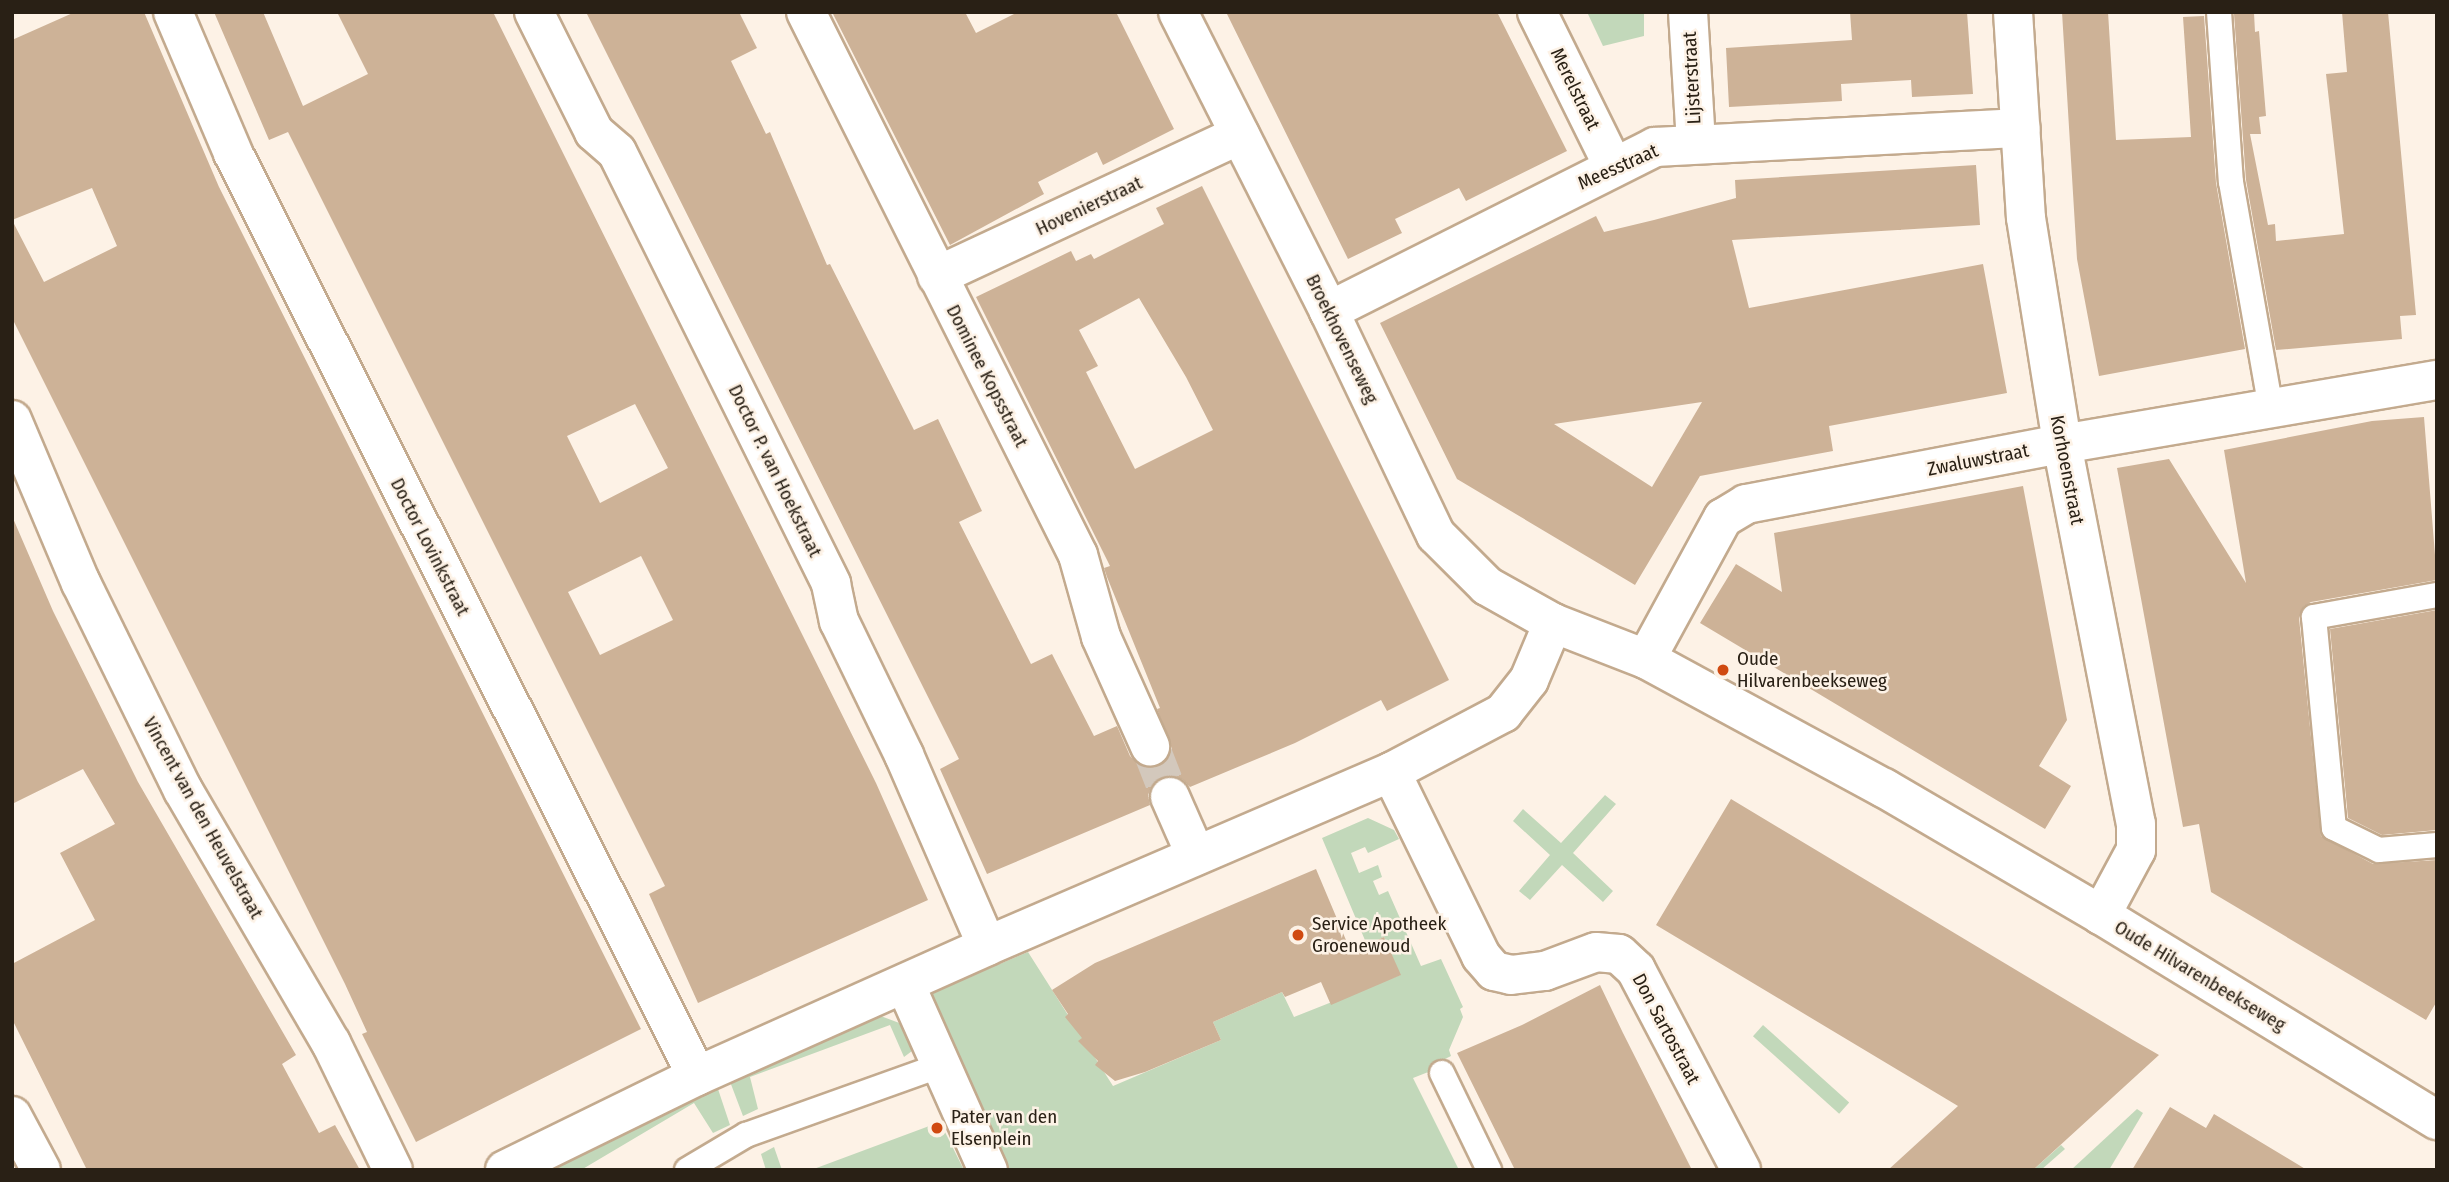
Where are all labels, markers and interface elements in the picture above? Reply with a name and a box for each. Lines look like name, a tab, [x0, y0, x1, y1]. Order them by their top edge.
street label: Lijsterstraat	[1678, 31, 1706, 125]
street label: Merelstraat	[1545, 44, 1605, 134]
street label: Meesstraat	[1574, 139, 1662, 195]
street label: Hovenierstraat	[1032, 171, 1146, 241]
street label: Broekhovenseweg	[1301, 271, 1383, 407]
street label: Dominee Kopsstraat	[941, 301, 1033, 451]
street label: Doctor P. van Hoekstraat	[723, 381, 827, 561]
street label: Korhoenstraat	[2045, 413, 2089, 527]
street label: Zwaluwstraat	[1925, 439, 2031, 481]
street label: Doctor Lovinkstraat	[386, 474, 474, 620]
place label: Oude Hilvarenbeekseweg	[1737, 648, 1887, 692]
marker: Oude Hilvarenbeekseweg	[1715, 662, 1731, 678]
street label: Vincent van den Heuvelstraat	[138, 713, 268, 923]
place label: Service Apotheek Groenewoud	[1312, 913, 1446, 957]
street label: Oude Hilvarenbeekseweg	[2110, 916, 2290, 1036]
marker: Service Apotheek Groenewoud	[1290, 927, 1306, 943]
street label: Don Sartostraat	[1627, 970, 1705, 1088]
place label: Pater van den Elsenplein	[951, 1106, 1057, 1150]
marker: Pater van den Elsenplein	[929, 1120, 945, 1136]

